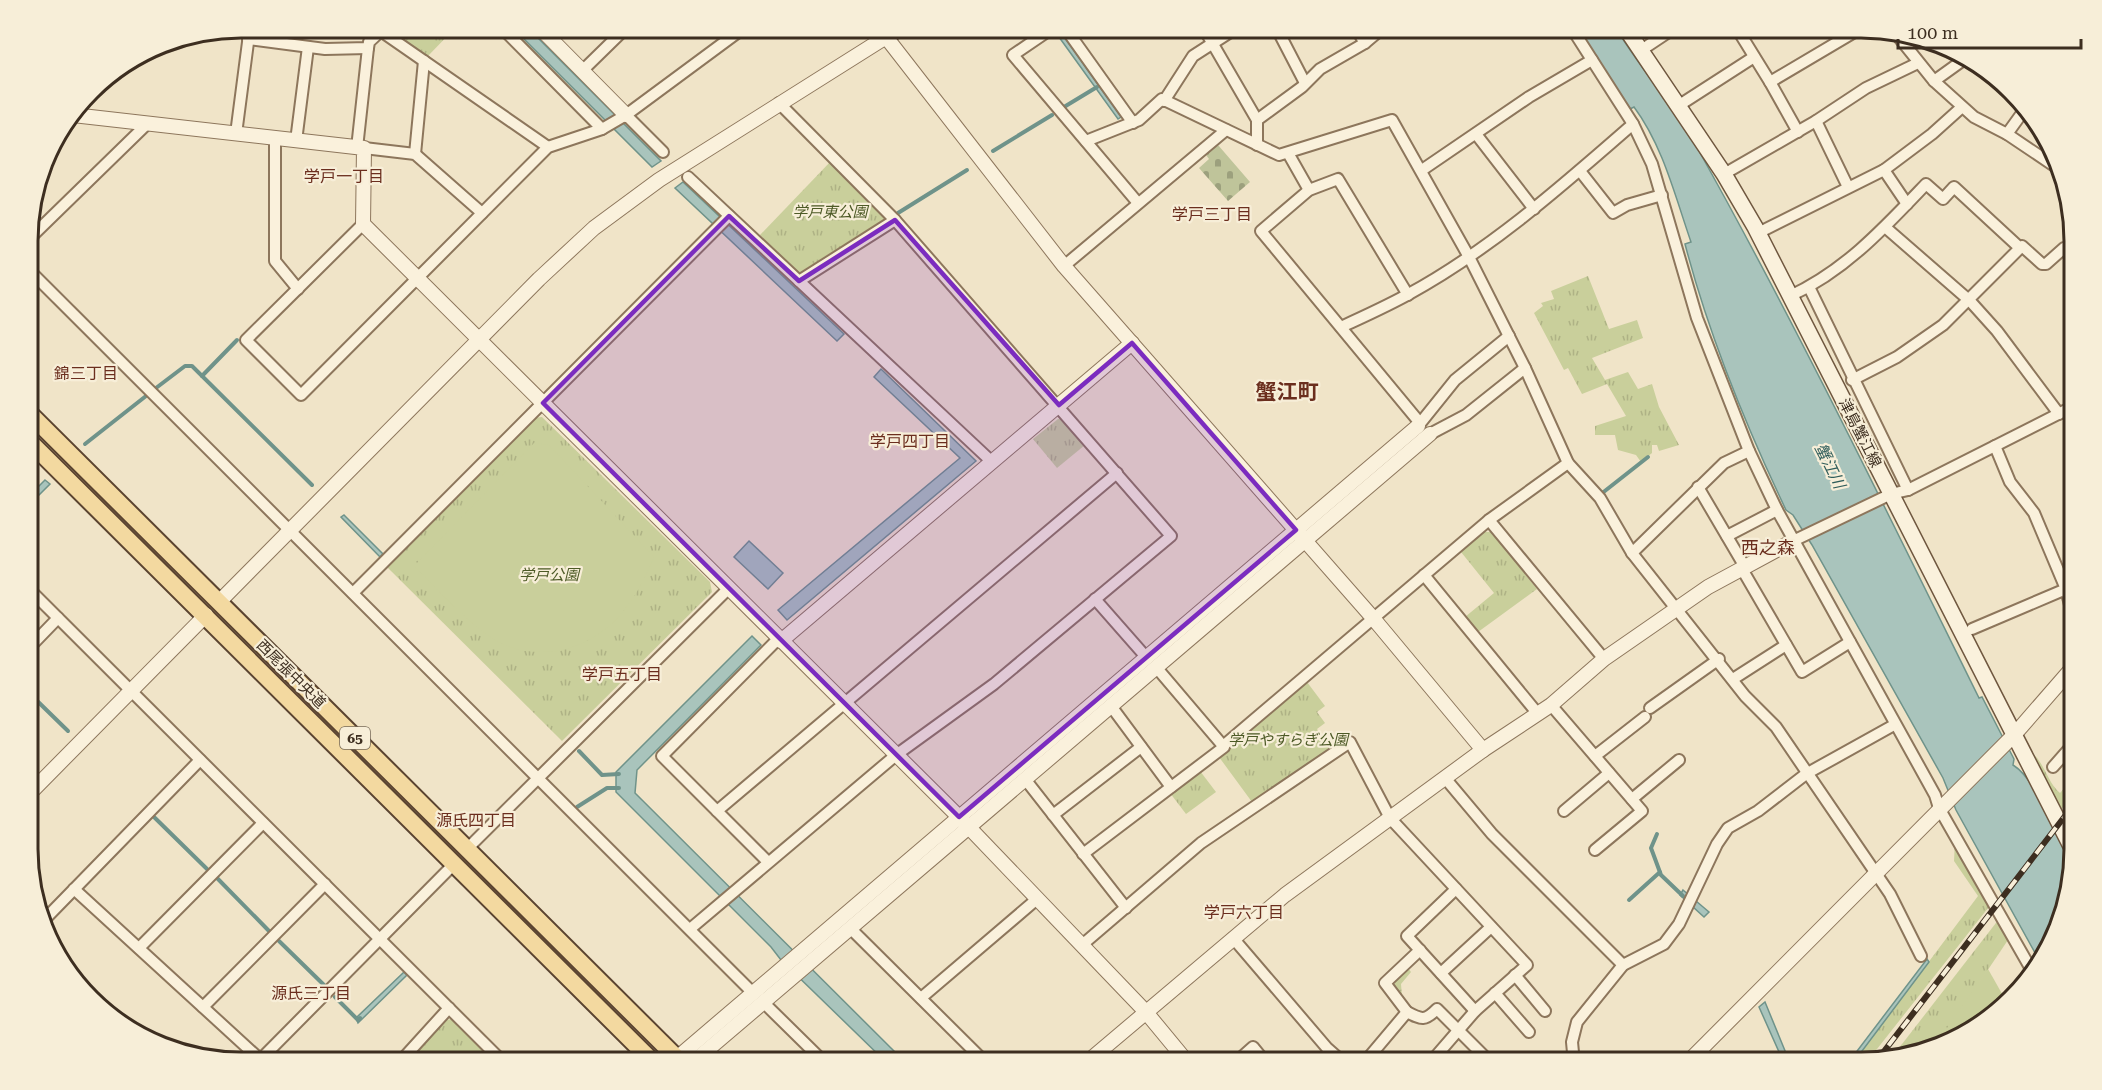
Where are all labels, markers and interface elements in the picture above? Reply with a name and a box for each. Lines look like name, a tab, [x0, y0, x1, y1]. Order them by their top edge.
scale bar	[1898, 12, 2081, 50]
text: 100 m	[1907, 22, 1958, 43]
district label: 学戸一丁目	[304, 167, 384, 186]
park label: 学戸東公園	[792, 203, 869, 221]
district label: 学戸三丁目	[1172, 205, 1252, 224]
district label: 錦三丁目	[54, 364, 118, 383]
district label: 蟹江町	[1256, 380, 1319, 404]
street label: 津島蟹江線	[1835, 395, 1885, 471]
district label: 学戸四丁目	[870, 432, 950, 451]
water label: 蟹江川	[1811, 440, 1850, 494]
district label: 西之森	[1741, 537, 1795, 558]
park label: 学戸公園	[519, 566, 581, 584]
street label: 西尾張中央道	[253, 636, 329, 712]
district label: 学戸五丁目	[582, 665, 662, 684]
road number: 65	[340, 727, 370, 749]
park label: 学戸やすらぎ公園	[1228, 731, 1350, 749]
district label: 源氏四丁目	[436, 811, 516, 830]
district label: 学戸六丁目	[1204, 903, 1284, 922]
district label: 源氏三丁目	[271, 984, 351, 1003]

